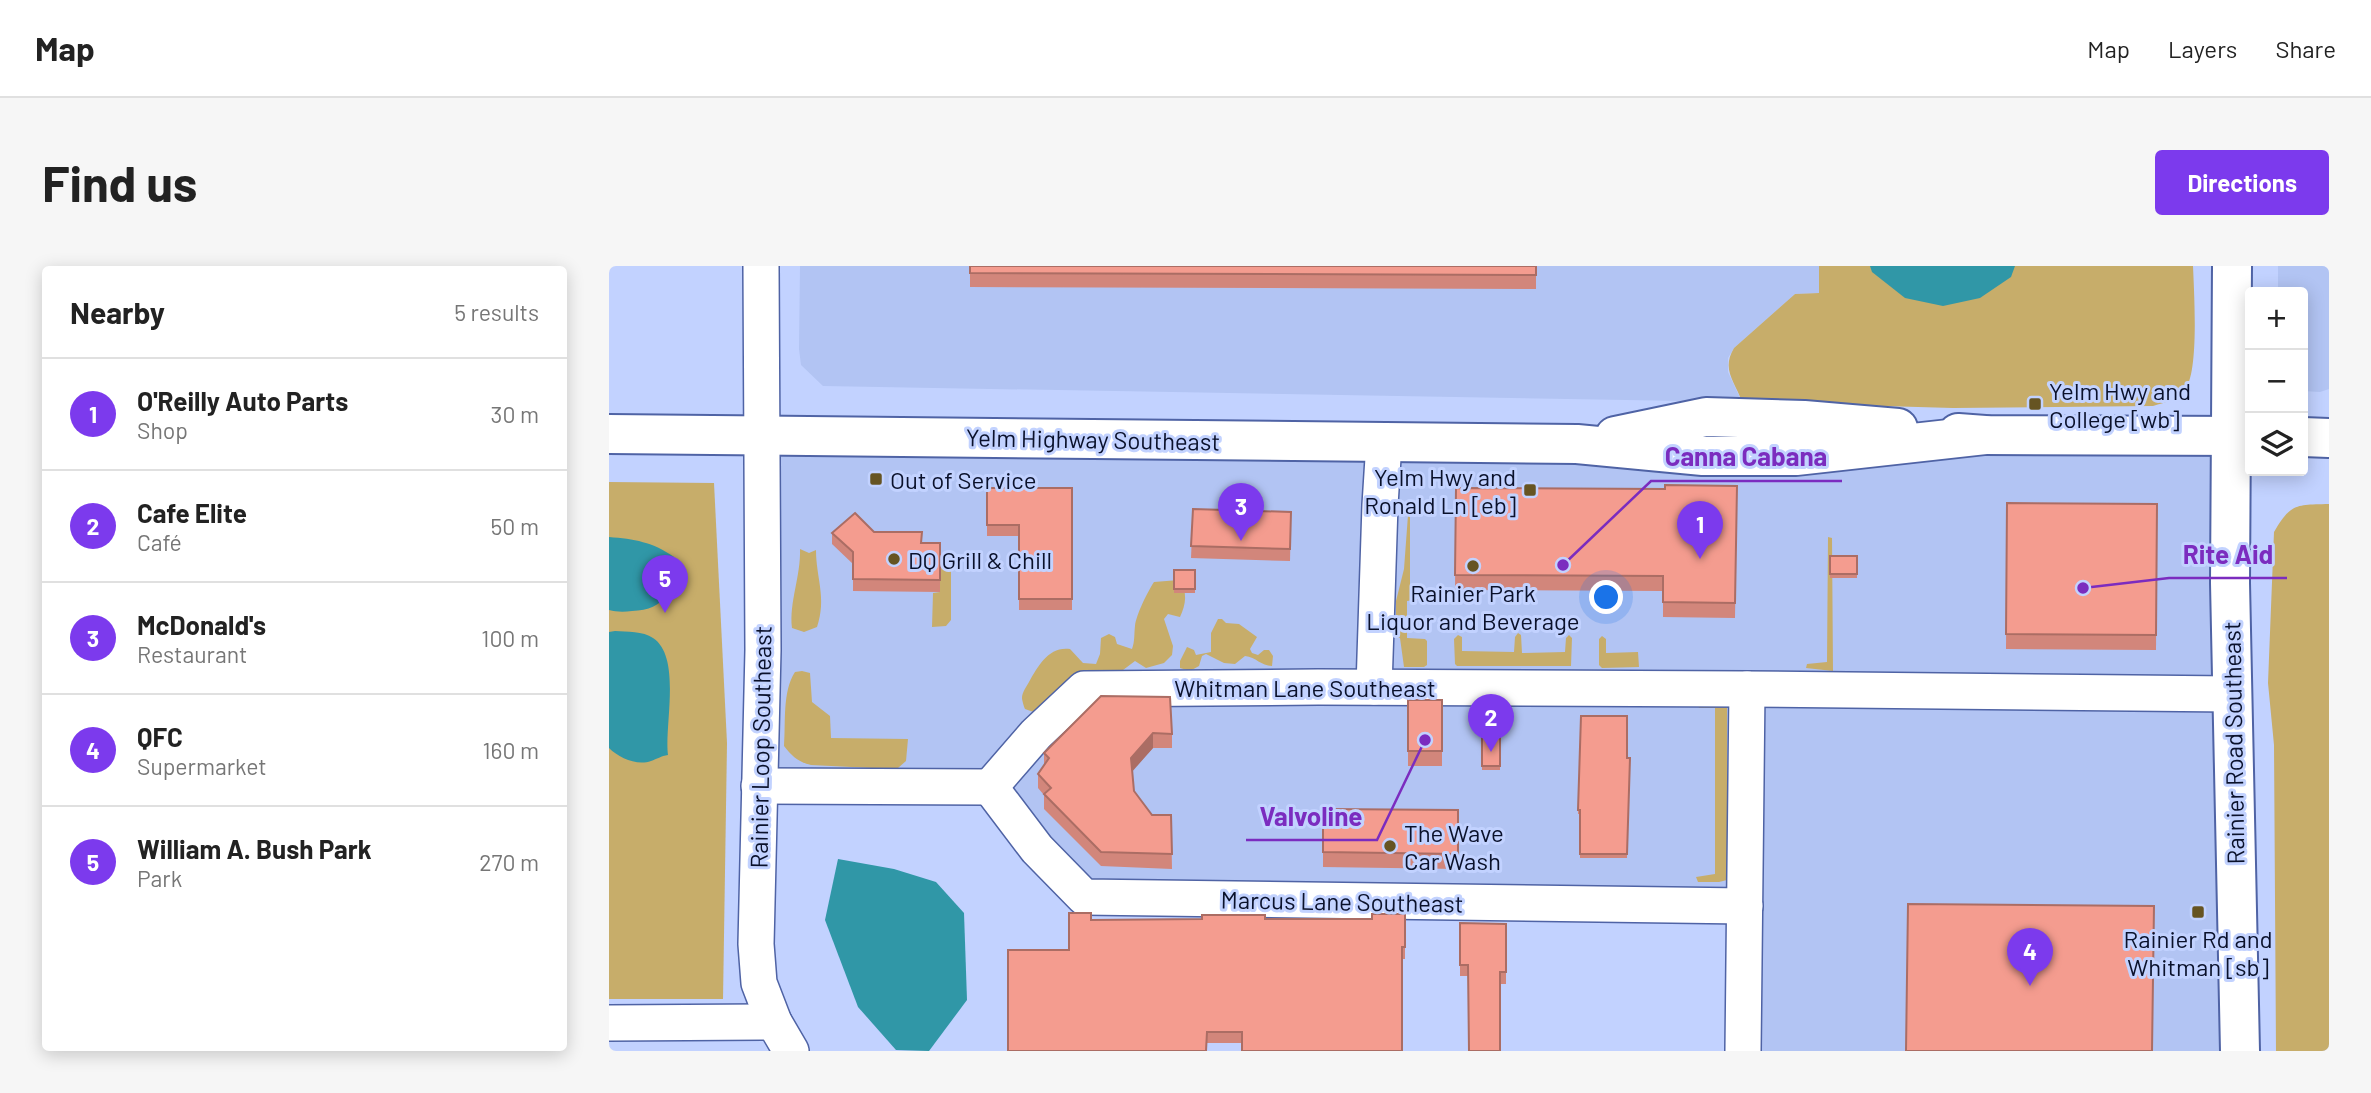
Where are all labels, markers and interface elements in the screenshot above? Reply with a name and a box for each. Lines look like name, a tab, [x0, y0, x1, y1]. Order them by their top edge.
text: Map	[35, 28, 95, 68]
text: Map	[2087, 34, 2130, 63]
text: Layers	[2168, 34, 2237, 63]
text: Share	[2275, 34, 2336, 63]
button: Directions	[2155, 150, 2329, 215]
text: Find us	[42, 153, 197, 212]
map controls	[2245, 287, 2308, 476]
button: +	[2245, 287, 2308, 350]
text: Nearby	[70, 294, 165, 330]
text: 5 results	[454, 298, 539, 326]
button: −	[2245, 350, 2308, 413]
place label: Yelm Hwy and College [wb]	[2049, 376, 2191, 433]
text: O'Reilly Auto Parts	[137, 385, 348, 416]
marker: Yelm Hwy and College [wb]	[2027, 396, 2043, 412]
text: 1	[89, 400, 97, 428]
text: 30 m	[491, 400, 539, 428]
button: layers	[2245, 413, 2308, 476]
text: Shop	[137, 416, 188, 444]
street label: Yelm Highway Southeast	[966, 422, 1220, 456]
callout: Canna Cabana	[1651, 434, 1842, 481]
text: Canna Cabana	[1665, 440, 1827, 471]
place label: Yelm Hwy and Ronald Ln [eb]	[1364, 462, 1516, 519]
place label: Out of Service	[890, 465, 1037, 494]
marker: Out of Service	[868, 471, 884, 487]
marker: Yelm Hwy and Ronald Ln [eb]	[1522, 482, 1538, 498]
pin: 3	[1218, 483, 1264, 541]
text: Cafe Elite	[137, 497, 247, 528]
pin: 1	[1677, 501, 1723, 559]
text: 2	[87, 512, 99, 540]
text: 50 m	[491, 512, 539, 540]
text: Café	[137, 528, 182, 556]
callout: Rite Aid	[2169, 531, 2287, 578]
text: Rite Aid	[2183, 538, 2273, 569]
place label: DQ Grill & Chill	[908, 545, 1052, 574]
marker: DQ Grill & Chill	[886, 551, 902, 567]
pin: 5	[642, 555, 688, 613]
marker: Rainier Park Liquor and Beverage	[1465, 558, 1481, 574]
place label: Rainier Park Liquor and Beverage	[1366, 578, 1580, 635]
your location	[1589, 580, 1623, 614]
text: McDonald's	[137, 609, 266, 640]
street label: Rainier Road Southeast	[2216, 621, 2250, 865]
text: 3	[87, 624, 99, 652]
text: 100 m	[481, 624, 539, 652]
street label: Rainier Loop Southeast	[743, 625, 777, 869]
text: Restaurant	[137, 640, 247, 668]
street label: Whitman Lane Southeast	[1174, 673, 1436, 702]
pin: 2	[1468, 694, 1514, 752]
text: QFC	[137, 721, 183, 752]
text: 4	[86, 736, 100, 764]
text: 160 m	[482, 736, 539, 764]
text: Supermarket	[137, 752, 267, 780]
callout: Valvoline	[1246, 793, 1377, 840]
text: Valvoline	[1259, 800, 1363, 831]
place label: The Wave Car Wash	[1404, 818, 1504, 875]
text: William A. Bush Park	[137, 833, 372, 864]
marker: The Wave Car Wash	[1382, 838, 1398, 854]
text: 5	[87, 848, 99, 876]
text: 270 m	[479, 848, 539, 876]
text: Park	[137, 864, 182, 892]
street label: Marcus Lane Southeast	[1220, 884, 1464, 918]
marker: Rainier Rd and Whitman [sb]	[2190, 904, 2206, 920]
place label: Rainier Rd and Whitman [sb]	[2123, 924, 2273, 981]
pin: 4	[2007, 928, 2053, 986]

